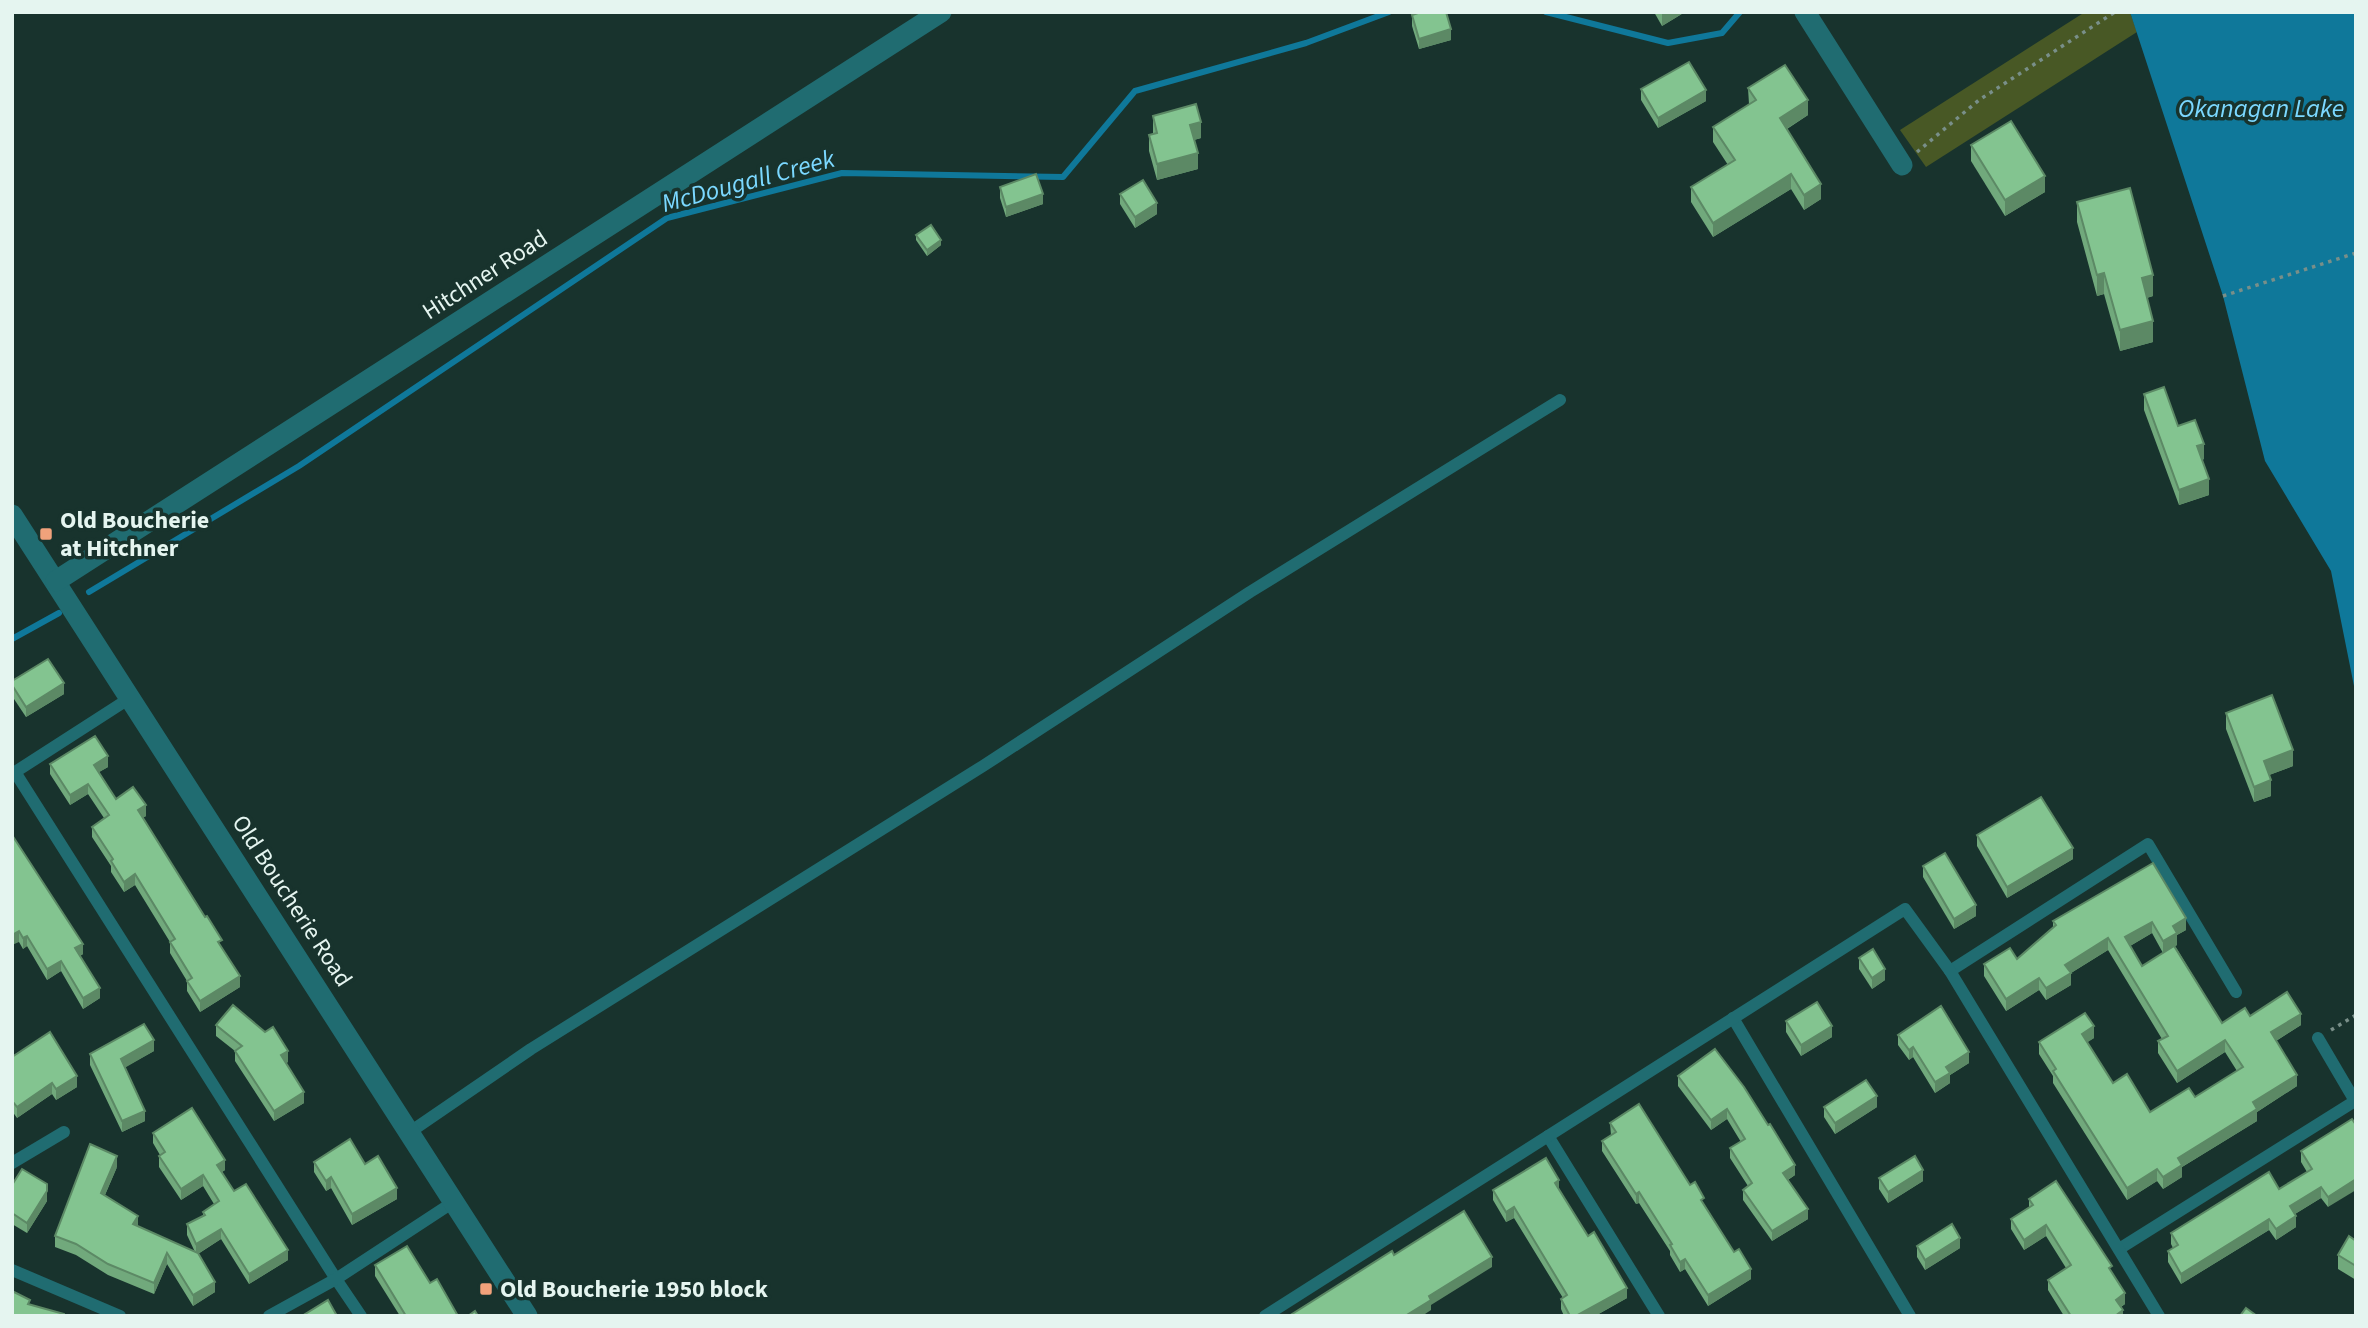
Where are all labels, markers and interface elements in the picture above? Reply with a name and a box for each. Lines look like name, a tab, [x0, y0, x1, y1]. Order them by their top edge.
water label: Okanagan Lake	[2178, 90, 2344, 127]
water label: McDougall Creek	[657, 140, 839, 222]
street label: Hitchner Road	[415, 221, 555, 329]
place label: Old Boucherie at Hitchner	[60, 503, 209, 566]
marker: Old Boucherie at Hitchner	[38, 526, 54, 542]
street label: Old Boucherie Road	[223, 808, 361, 994]
place label: Old Boucherie 1950 block	[500, 1272, 769, 1307]
marker: Old Boucherie 1950 block	[478, 1281, 494, 1297]

